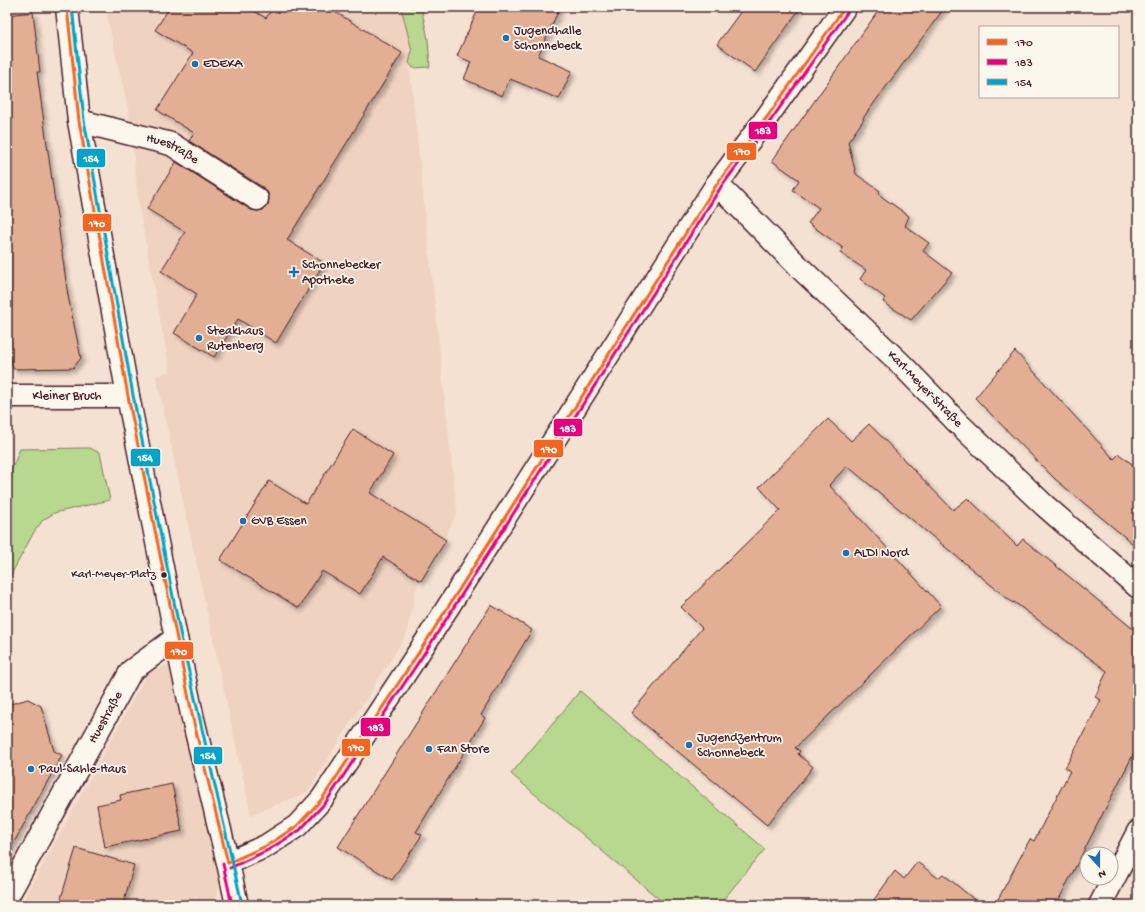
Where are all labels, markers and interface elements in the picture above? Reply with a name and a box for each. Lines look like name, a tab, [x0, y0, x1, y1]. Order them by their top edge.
place label: Jugendhalle Schonnebeck	[514, 24, 582, 54]
legend	[979, 26, 1119, 98]
marker: Jugendhalle Schonnebeck	[501, 33, 511, 43]
text: 170	[1014, 37, 1033, 51]
place label: EDEKA	[203, 57, 244, 72]
text: 183	[1014, 57, 1033, 71]
marker: EDEKA	[190, 59, 200, 69]
text: 154	[1014, 77, 1032, 91]
line badge: 183	[748, 121, 778, 140]
text: 183	[754, 126, 771, 138]
street label: Huestraße	[145, 131, 202, 167]
line badge: 170	[726, 142, 757, 161]
text: 170	[733, 147, 751, 159]
line badge: 154	[76, 148, 106, 168]
text: 154	[82, 154, 100, 166]
line badge: 170	[82, 213, 112, 232]
text: 170	[88, 219, 106, 231]
place label: Schonnebecker Apotheke	[302, 258, 382, 288]
marker: Schonnebecker Apotheke	[289, 267, 299, 277]
place label: Steakhaus Rutenberg	[207, 324, 264, 354]
marker: Steakhaus Rutenberg	[194, 333, 204, 343]
street label: Karl-Meyer-Straße	[884, 347, 966, 431]
street label: Kleiner Bruch	[33, 389, 102, 404]
line badge: 183	[553, 418, 583, 437]
text: 183	[559, 424, 576, 436]
line badge: 170	[533, 439, 564, 458]
text: 170	[540, 445, 558, 457]
line badge: 154	[130, 448, 161, 467]
text: 154	[136, 453, 154, 465]
place label: GVB Essen	[251, 514, 308, 529]
marker: GVB Essen	[238, 516, 248, 526]
place label: ALDI Nord	[854, 546, 910, 561]
marker: ALDI Nord	[841, 548, 851, 558]
place label: Karl-Meyer-Platz	[71, 568, 157, 582]
marker: Karl-Meyer-Platz	[159, 570, 169, 580]
line badge: 170	[164, 641, 194, 660]
text: 170	[170, 647, 188, 659]
street label: Huestraße	[85, 689, 126, 746]
line badge: 183	[360, 717, 391, 737]
text: 183	[367, 723, 384, 735]
place label: Jugendzentrum Schonnebeck	[697, 731, 782, 761]
line badge: 170	[341, 738, 371, 757]
marker: Jugendzentrum Schonnebeck	[684, 740, 694, 750]
place label: Fan Store	[436, 742, 490, 757]
text: 170	[347, 743, 365, 755]
marker: Fan Store	[424, 744, 434, 754]
line badge: 154	[193, 746, 223, 765]
text: 154	[199, 751, 217, 763]
place label: Paul-Sahle-Haus	[38, 762, 127, 777]
marker: Paul-Sahle-Haus	[26, 764, 36, 774]
north arrow	[1079, 846, 1119, 886]
text: N	[1096, 867, 1107, 880]

